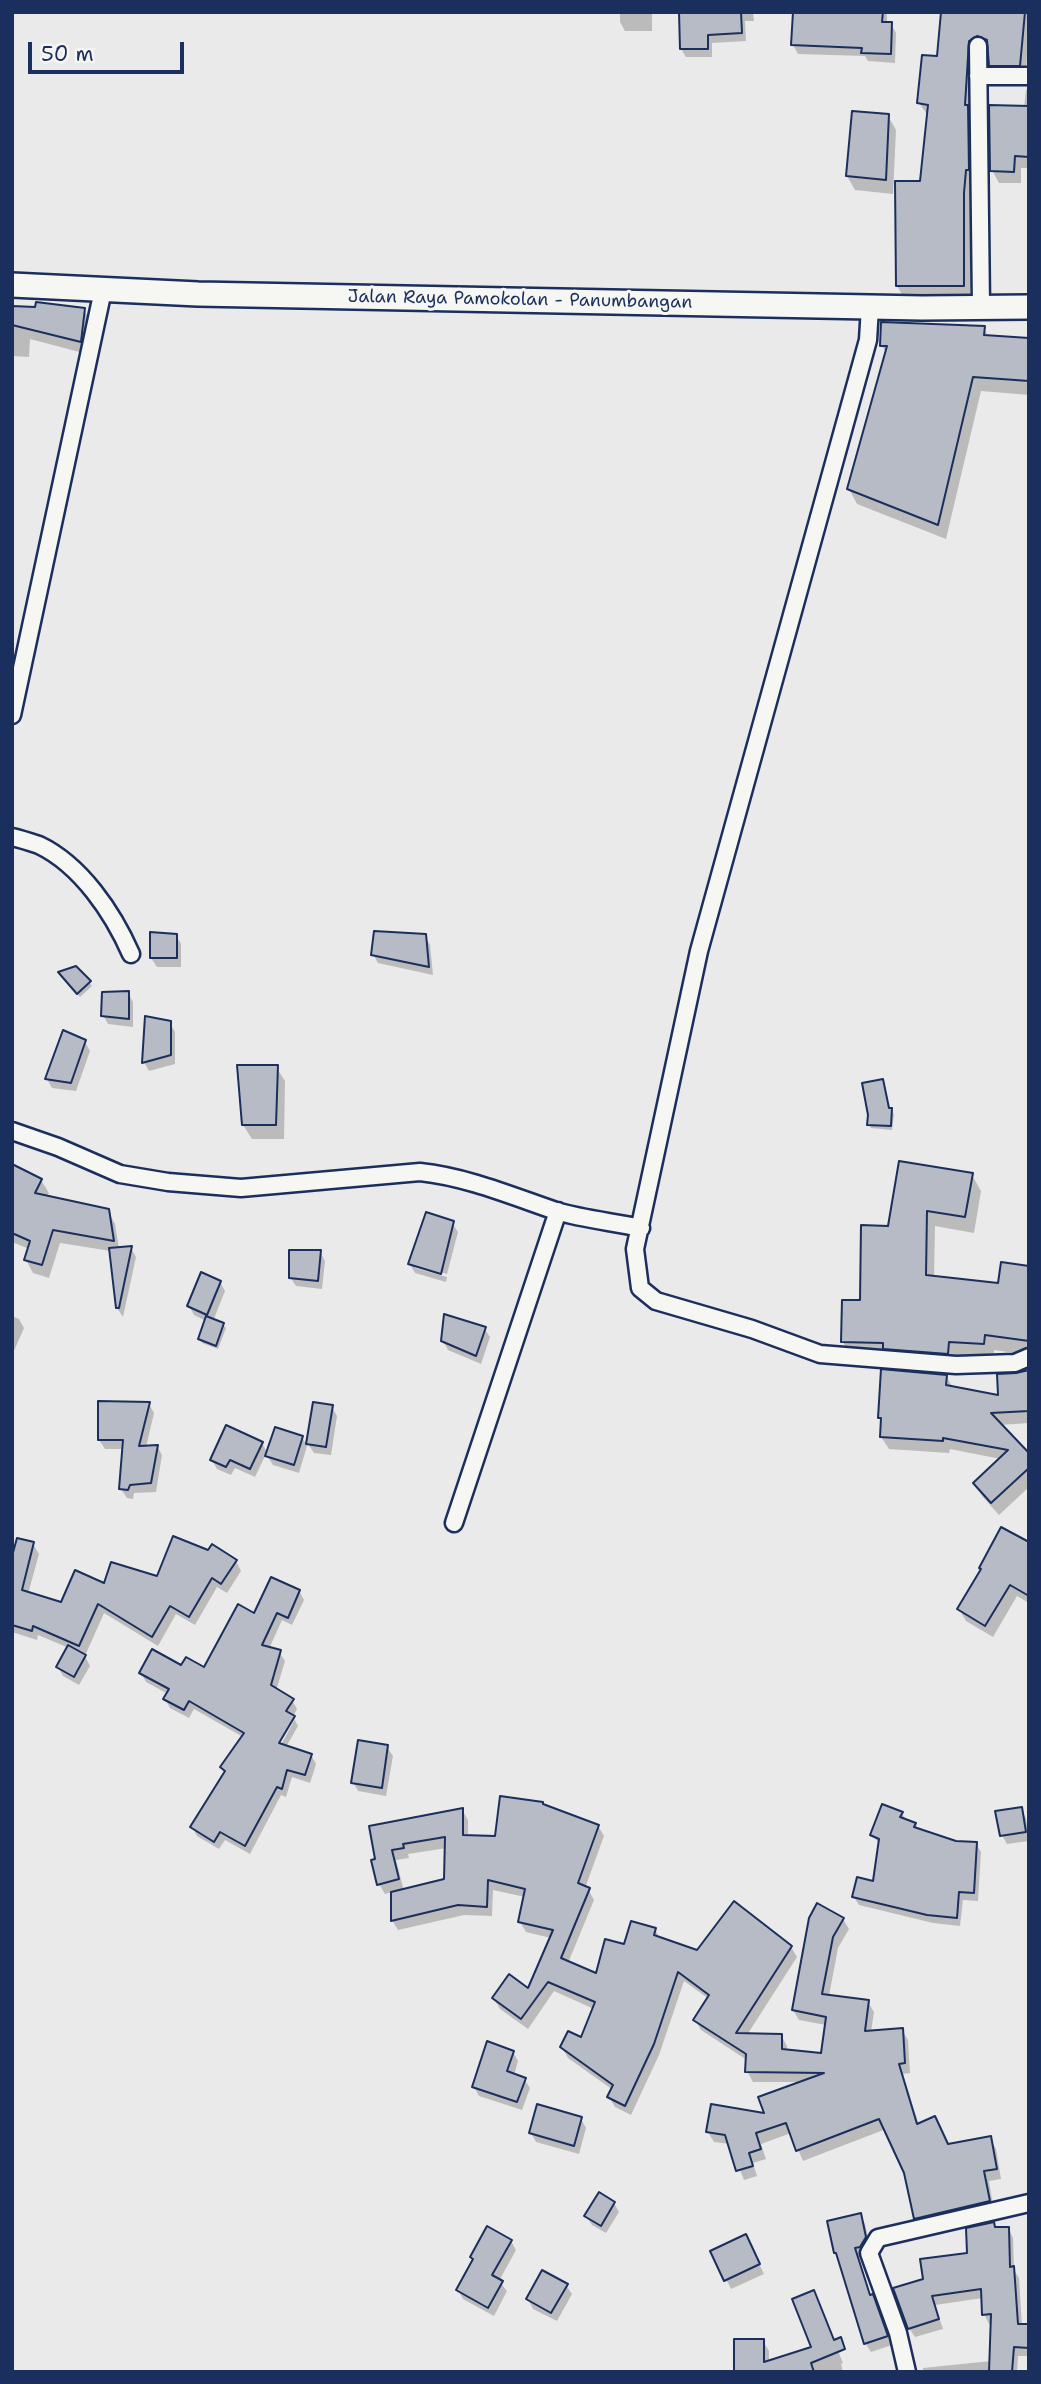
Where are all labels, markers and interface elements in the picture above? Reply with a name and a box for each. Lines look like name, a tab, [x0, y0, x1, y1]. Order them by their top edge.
scale bar	[32, 28, 187, 72]
text: 50 m	[41, 40, 94, 68]
street label: Jalan Raya Pamokolan - Panumbangan	[347, 286, 693, 314]

